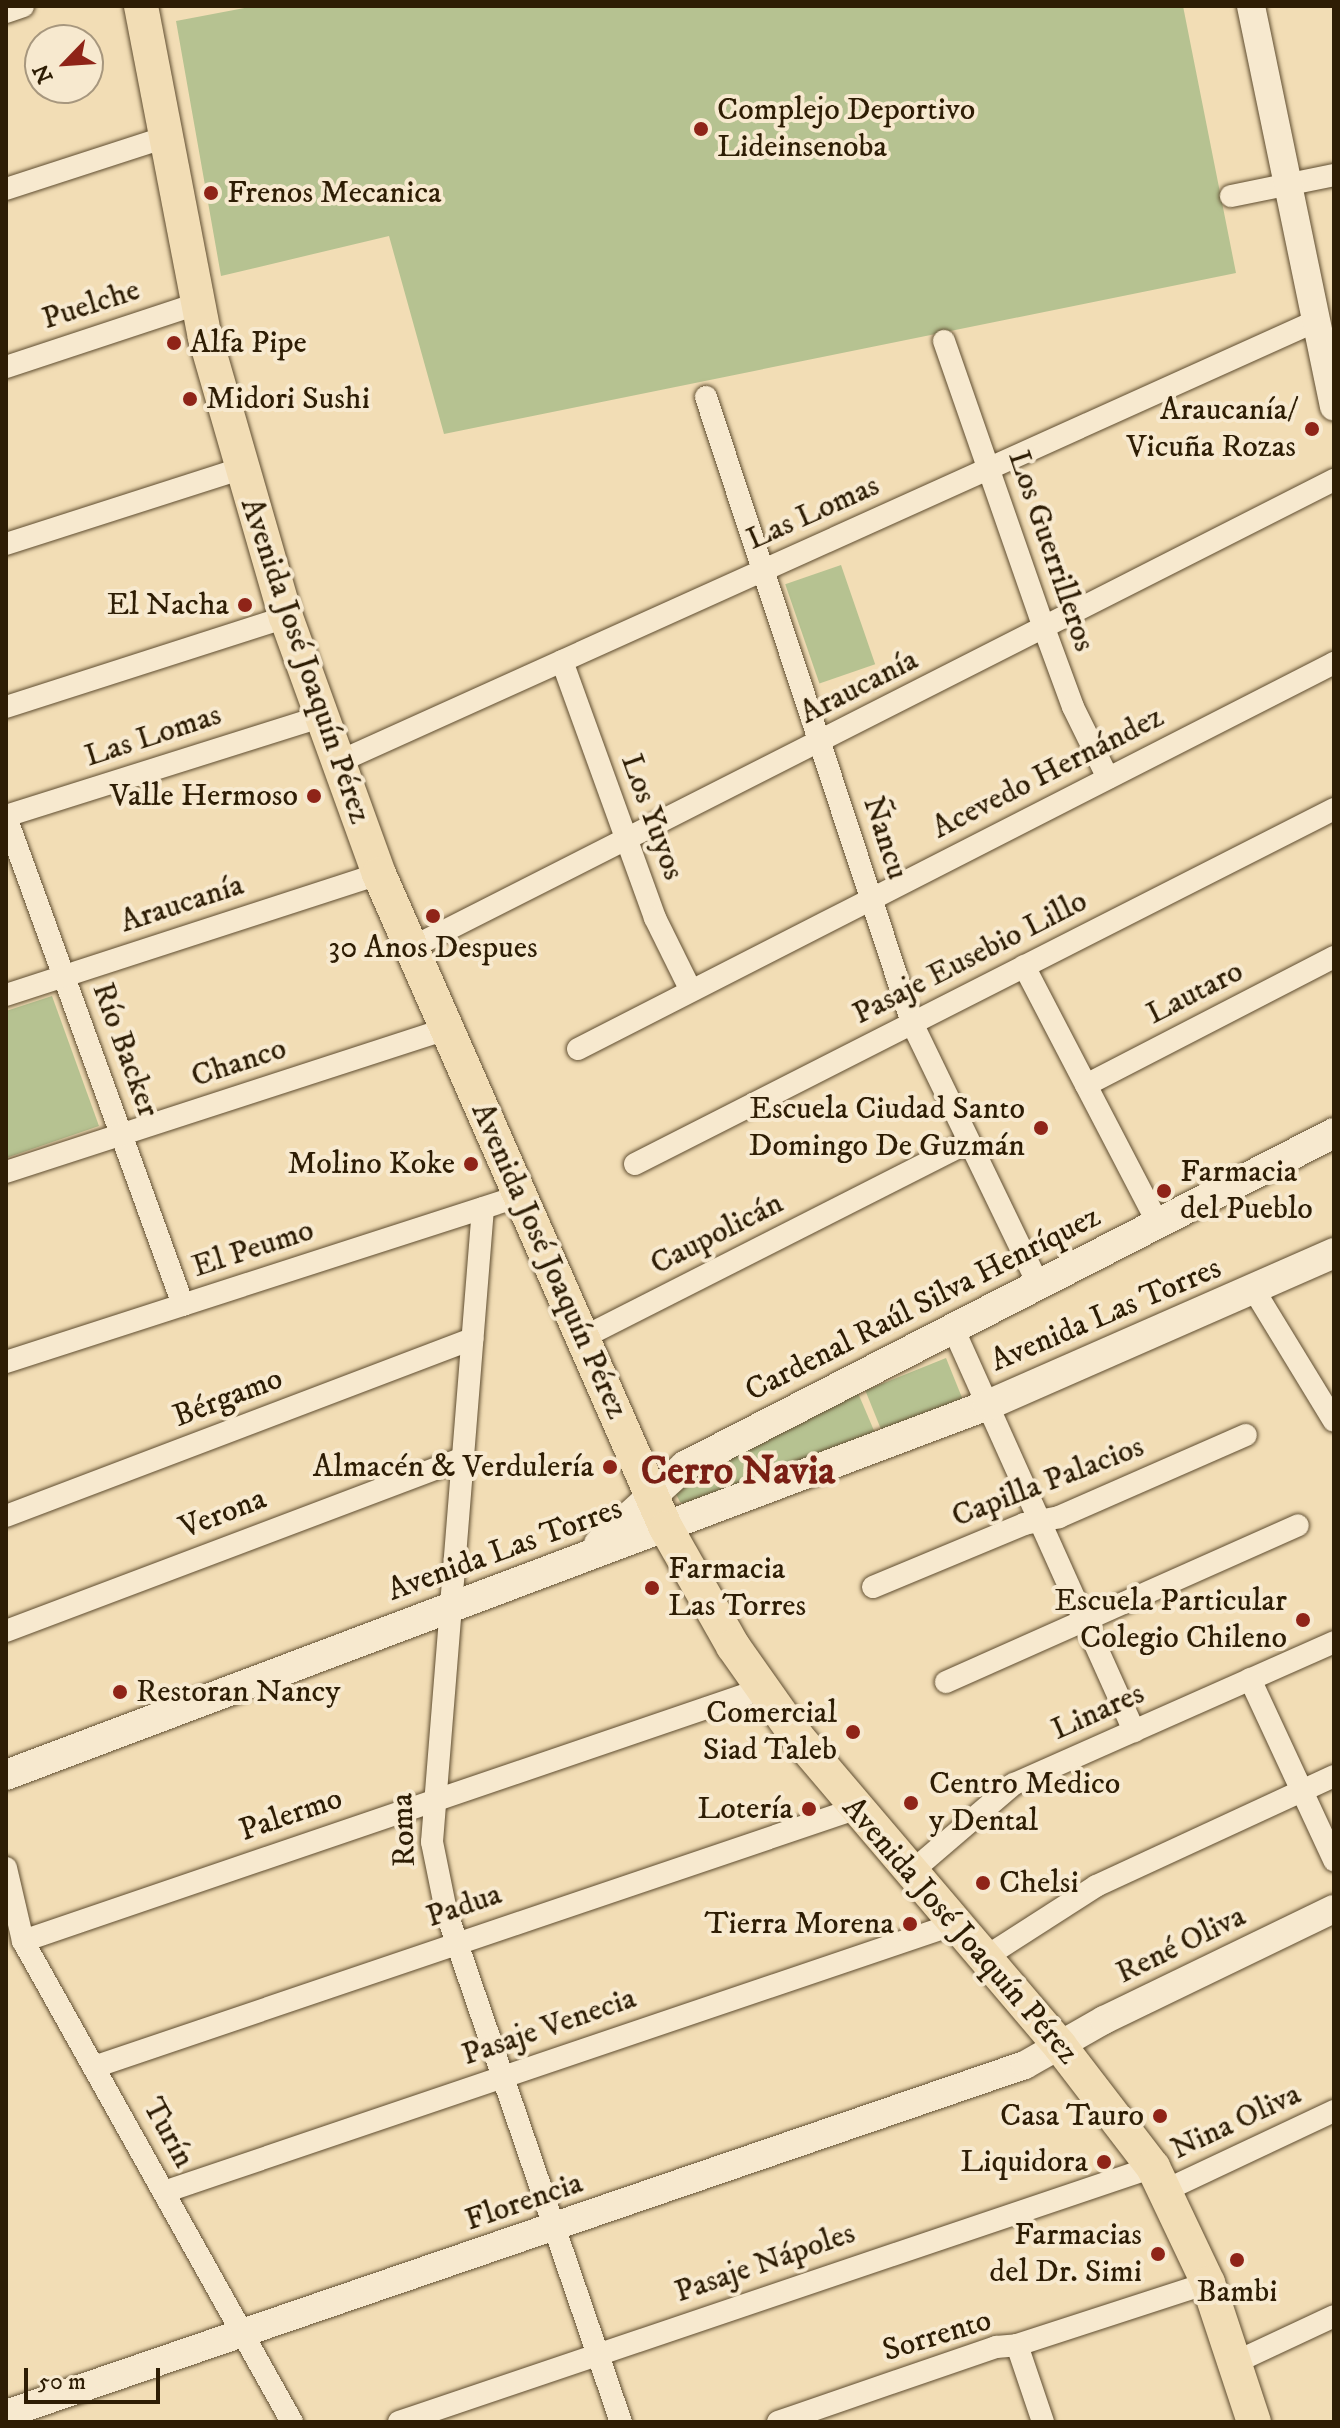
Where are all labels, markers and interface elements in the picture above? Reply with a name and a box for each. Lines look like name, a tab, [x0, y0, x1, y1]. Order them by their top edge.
north arrow	[24, 24, 104, 104]
text: N	[28, 60, 60, 87]
place label: Complejo Deportivo Lideinsenoba	[717, 92, 975, 167]
marker: Complejo Deportivo Lideinsenoba	[692, 120, 710, 138]
place label: Frenos Mecanica	[227, 174, 442, 212]
marker: Frenos Mecanica	[202, 184, 220, 202]
street label: Puelche	[37, 271, 145, 339]
place label: Alfa Pipe	[190, 324, 307, 362]
marker: Alfa Pipe	[165, 334, 183, 352]
place label: Midori Sushi	[206, 380, 370, 418]
marker: Midori Sushi	[181, 390, 199, 408]
place label: Araucanía/ Vicuña Rozas	[1126, 392, 1296, 467]
marker: Araucanía/ Vicuña Rozas	[1303, 420, 1321, 438]
street label: Los Guerrilleros	[999, 446, 1103, 656]
street label: Las Lomas	[741, 467, 885, 559]
street label: Avenida José Joaquín Pérez	[231, 493, 379, 829]
place label: El Nacha	[107, 586, 229, 624]
marker: El Nacha	[236, 596, 254, 614]
street label: Araucanía	[794, 641, 924, 733]
street label: Las Lomas	[80, 696, 226, 776]
street label: Acevedo Hernández	[926, 698, 1170, 848]
street label: Los Yuyos	[612, 749, 692, 885]
place label: Valle Hermoso	[110, 777, 298, 815]
marker: Valle Hermoso	[305, 787, 323, 805]
street label: Ñancu	[854, 792, 916, 884]
street label: Araucanía	[116, 866, 248, 942]
street label: Pasaje Eusebio Lillo	[846, 882, 1094, 1034]
marker: 30 Anos Despues	[424, 907, 442, 925]
place label: 30 Anos Despues	[328, 929, 538, 967]
street label: Lautaro	[1140, 952, 1250, 1034]
street label: Río Backer	[83, 978, 167, 1122]
street label: Chanco	[187, 1030, 291, 1096]
place label: Escuela Ciudad Santo Domingo De Guzmán	[749, 1091, 1025, 1166]
street label: Avenida José Joaquín Pérez	[462, 1097, 636, 1425]
marker: Escuela Ciudad Santo Domingo De Guzmán	[1032, 1119, 1050, 1137]
place label: Molino Koke	[287, 1145, 455, 1183]
place label: Farmacia del Pueblo	[1180, 1154, 1313, 1229]
marker: Molino Koke	[462, 1155, 480, 1173]
marker: Farmacia del Pueblo	[1155, 1182, 1173, 1200]
street label: Caupolicán	[644, 1184, 790, 1284]
street label: Cardenal Raúl Silva Henríquez	[739, 1198, 1107, 1410]
street label: El Peumo	[187, 1211, 319, 1287]
street label: Avenida Las Torres	[985, 1249, 1227, 1381]
street label: Bérgamo	[168, 1360, 288, 1436]
street label: Capilla Palacios	[947, 1428, 1149, 1536]
place label: Almacén & Verdulería	[313, 1448, 594, 1486]
district label: Cerro Navia	[641, 1448, 835, 1496]
marker: Almacén & Verdulería	[601, 1458, 619, 1476]
street label: Verona	[174, 1480, 272, 1548]
street label: Avenida Las Torres	[383, 1490, 627, 1610]
place label: Farmacia Las Torres	[668, 1551, 806, 1626]
marker: Farmacia Las Torres	[643, 1579, 661, 1597]
place label: Escuela Particular Colegio Chileno	[1054, 1583, 1287, 1658]
marker: Escuela Particular Colegio Chileno	[1294, 1611, 1312, 1629]
place label: Restoran Nancy	[136, 1673, 341, 1711]
street label: Linares	[1046, 1675, 1150, 1749]
marker: Restoran Nancy	[111, 1683, 129, 1701]
place label: Comercial Siad Taleb	[703, 1695, 837, 1770]
marker: Comercial Siad Taleb	[844, 1723, 862, 1741]
place label: Centro Medico y Dental	[929, 1766, 1120, 1841]
street label: Palermo	[234, 1780, 348, 1850]
street label: Avenida José Joaquín Pérez	[833, 1789, 1087, 2073]
place label: Lotería	[697, 1790, 793, 1828]
street label: Roma	[384, 1792, 424, 1868]
marker: Centro Medico y Dental	[900, 1792, 922, 1814]
marker: Lotería	[800, 1800, 818, 1818]
place label: Chelsi	[999, 1864, 1079, 1902]
marker: Chelsi	[974, 1874, 992, 1892]
street label: Padua	[421, 1875, 507, 1937]
street label: René Oliva	[1110, 1897, 1252, 1993]
place label: Tierra Morena	[704, 1905, 894, 1943]
marker: Tierra Morena	[901, 1915, 919, 1933]
street label: Pasaje Venecia	[457, 1979, 641, 2075]
street label: Nina Oliva	[1165, 2075, 1307, 2169]
street label: Turín	[133, 2091, 203, 2175]
place label: Casa Tauro	[1000, 2097, 1144, 2135]
marker: Casa Tauro	[1151, 2107, 1169, 2125]
place label: Liquidora	[960, 2143, 1088, 2181]
marker: Liquidora	[1095, 2153, 1113, 2171]
street label: Florencia	[460, 2164, 588, 2240]
street label: Pasaje Nápoles	[670, 2214, 860, 2312]
place label: Farmacias del Dr. Simi	[989, 2217, 1142, 2292]
marker: Farmacias del Dr. Simi	[1149, 2245, 1167, 2263]
marker: Bambi	[1228, 2251, 1246, 2269]
place label: Bambi	[1196, 2273, 1278, 2311]
street label: Sorrento	[878, 2301, 996, 2371]
scale bar	[28, 2352, 164, 2402]
text: 50 m	[38, 2367, 86, 2397]

